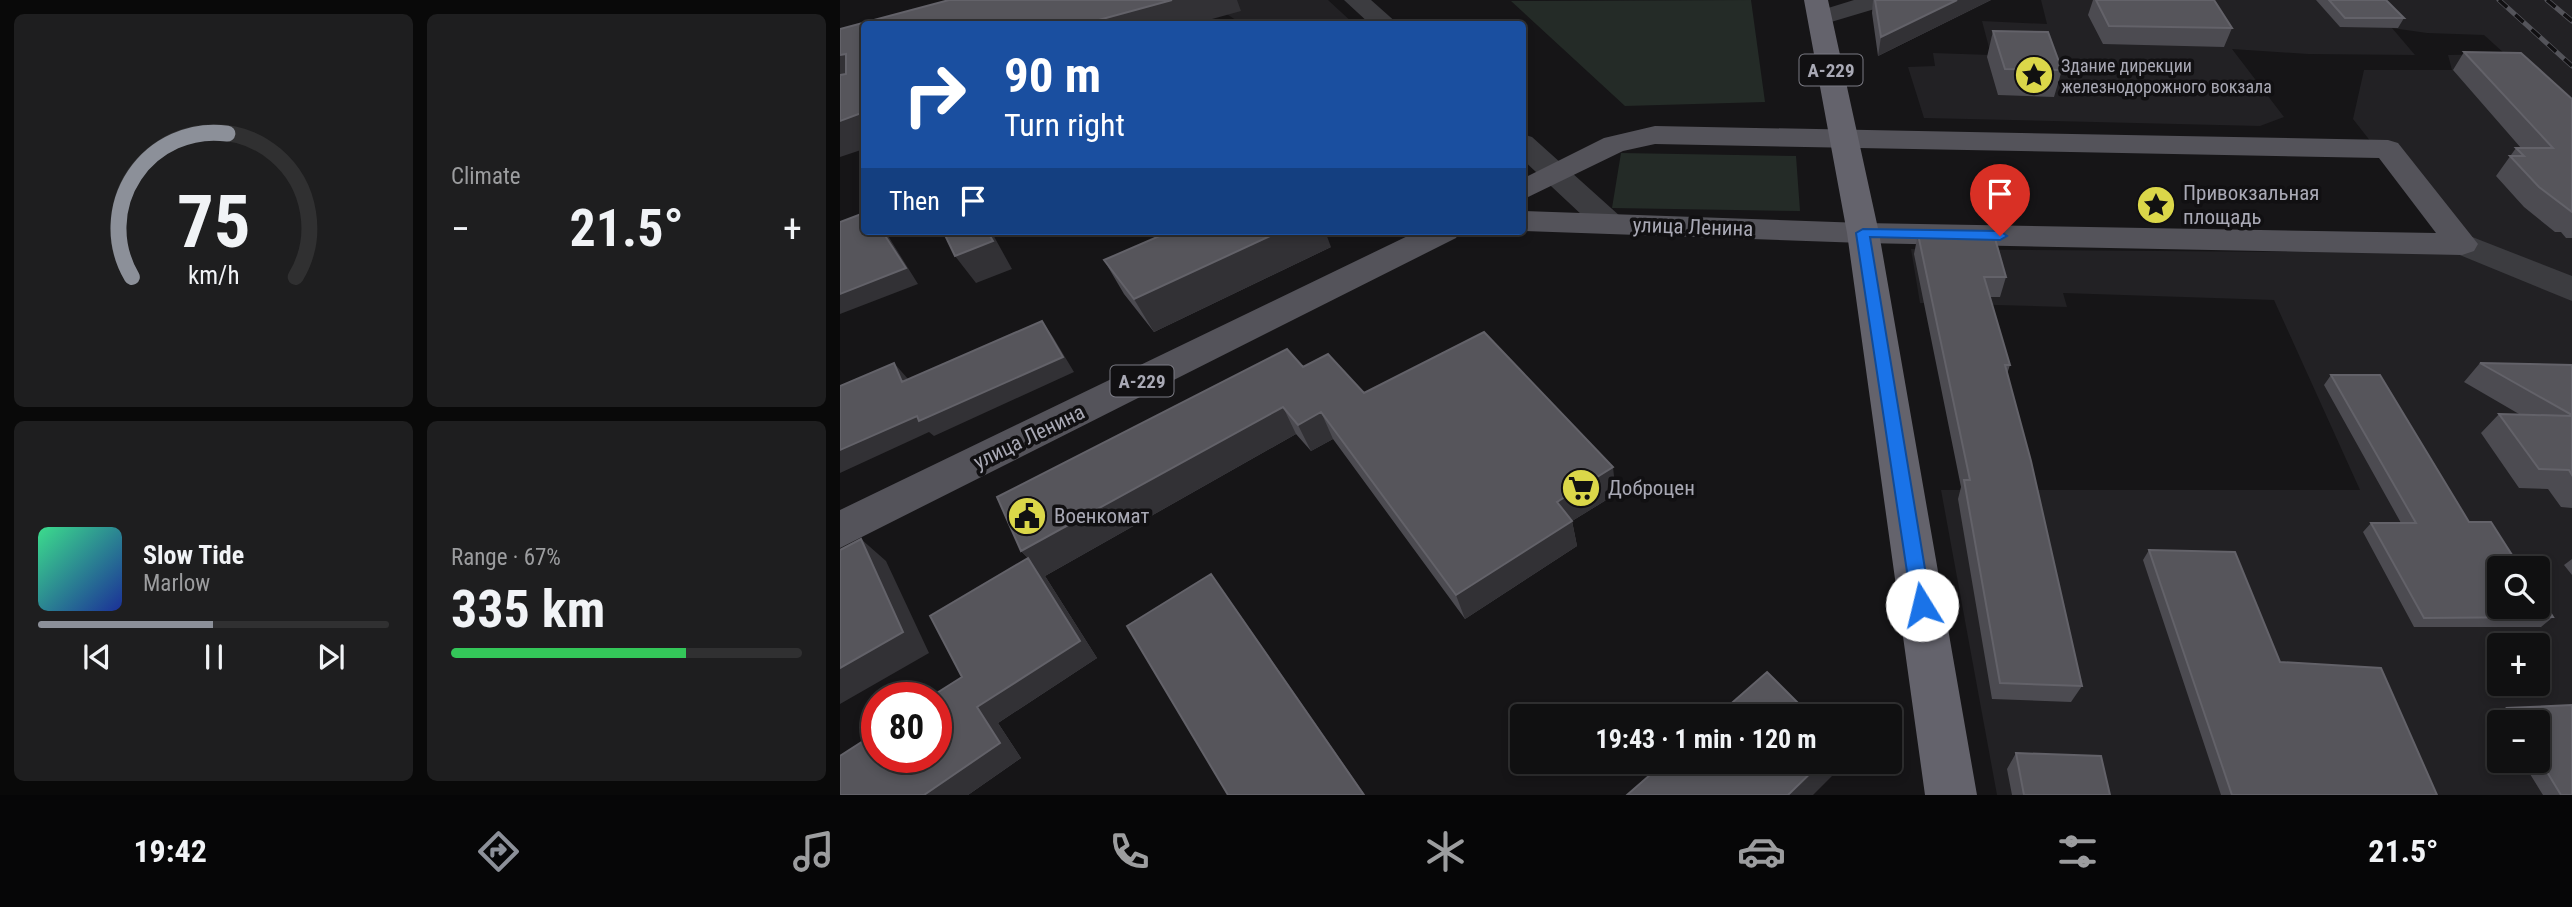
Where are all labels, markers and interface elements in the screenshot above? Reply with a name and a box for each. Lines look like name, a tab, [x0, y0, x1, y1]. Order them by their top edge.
text: 90 m	[1004, 47, 1101, 104]
icon: right	[889, 49, 980, 140]
road number: А-229	[1800, 54, 1863, 86]
place icon: Здание дирекции железнодорожного вокзала	[2013, 54, 2055, 96]
place label: Здание дирекции железнодорожного вокзала	[2061, 55, 2272, 97]
text: Turn right	[1004, 106, 1125, 144]
text: Climate	[451, 163, 521, 190]
pin	[1970, 164, 2030, 236]
icon: arrive	[1981, 175, 2019, 213]
text: 75	[177, 179, 250, 265]
place label: Привокзальная площадь	[2183, 181, 2319, 229]
icon: arrive	[954, 182, 992, 220]
place icon: Привокзальная площадь	[2135, 184, 2177, 226]
text: Then	[889, 186, 940, 216]
text: 21.5°	[569, 198, 684, 259]
text: −	[451, 207, 470, 251]
text: +	[783, 207, 802, 251]
street label: улица Ленина	[1632, 213, 1754, 241]
text: km/h	[188, 260, 239, 289]
road number: А-229	[1110, 366, 1174, 396]
street label: улица Ленина	[970, 400, 1088, 474]
supermarket icon: Доброцен	[1560, 467, 1602, 509]
place label: Доброцен	[1608, 476, 1695, 500]
public building icon: Военкомат	[1006, 495, 1048, 537]
place label: Военкомат	[1054, 504, 1149, 528]
text: Slow Tide	[143, 540, 244, 570]
text: Range · 67%	[451, 544, 561, 571]
map controls	[2487, 556, 2550, 773]
button: search	[2487, 556, 2550, 619]
position arrow	[1885, 568, 1959, 642]
text: Marlow	[143, 570, 210, 597]
text: 335 km	[451, 579, 605, 640]
button: +	[2487, 633, 2550, 696]
icon: previous	[78, 638, 116, 676]
icon: pause	[195, 638, 233, 676]
icon: next	[312, 638, 350, 676]
speed limit sign: 80	[861, 682, 952, 773]
button: −	[2487, 710, 2550, 773]
text: 19:43 · 1 min · 120 m	[1596, 724, 1816, 754]
icon: directions	[474, 827, 523, 876]
icon: music	[789, 827, 838, 876]
icon: phone	[1105, 827, 1154, 876]
icon: climate	[1421, 827, 1470, 876]
icon: car	[1737, 827, 1786, 876]
icon: filters	[2053, 827, 2102, 876]
text: 19:42	[133, 832, 207, 870]
text: 21.5°	[2368, 832, 2439, 870]

